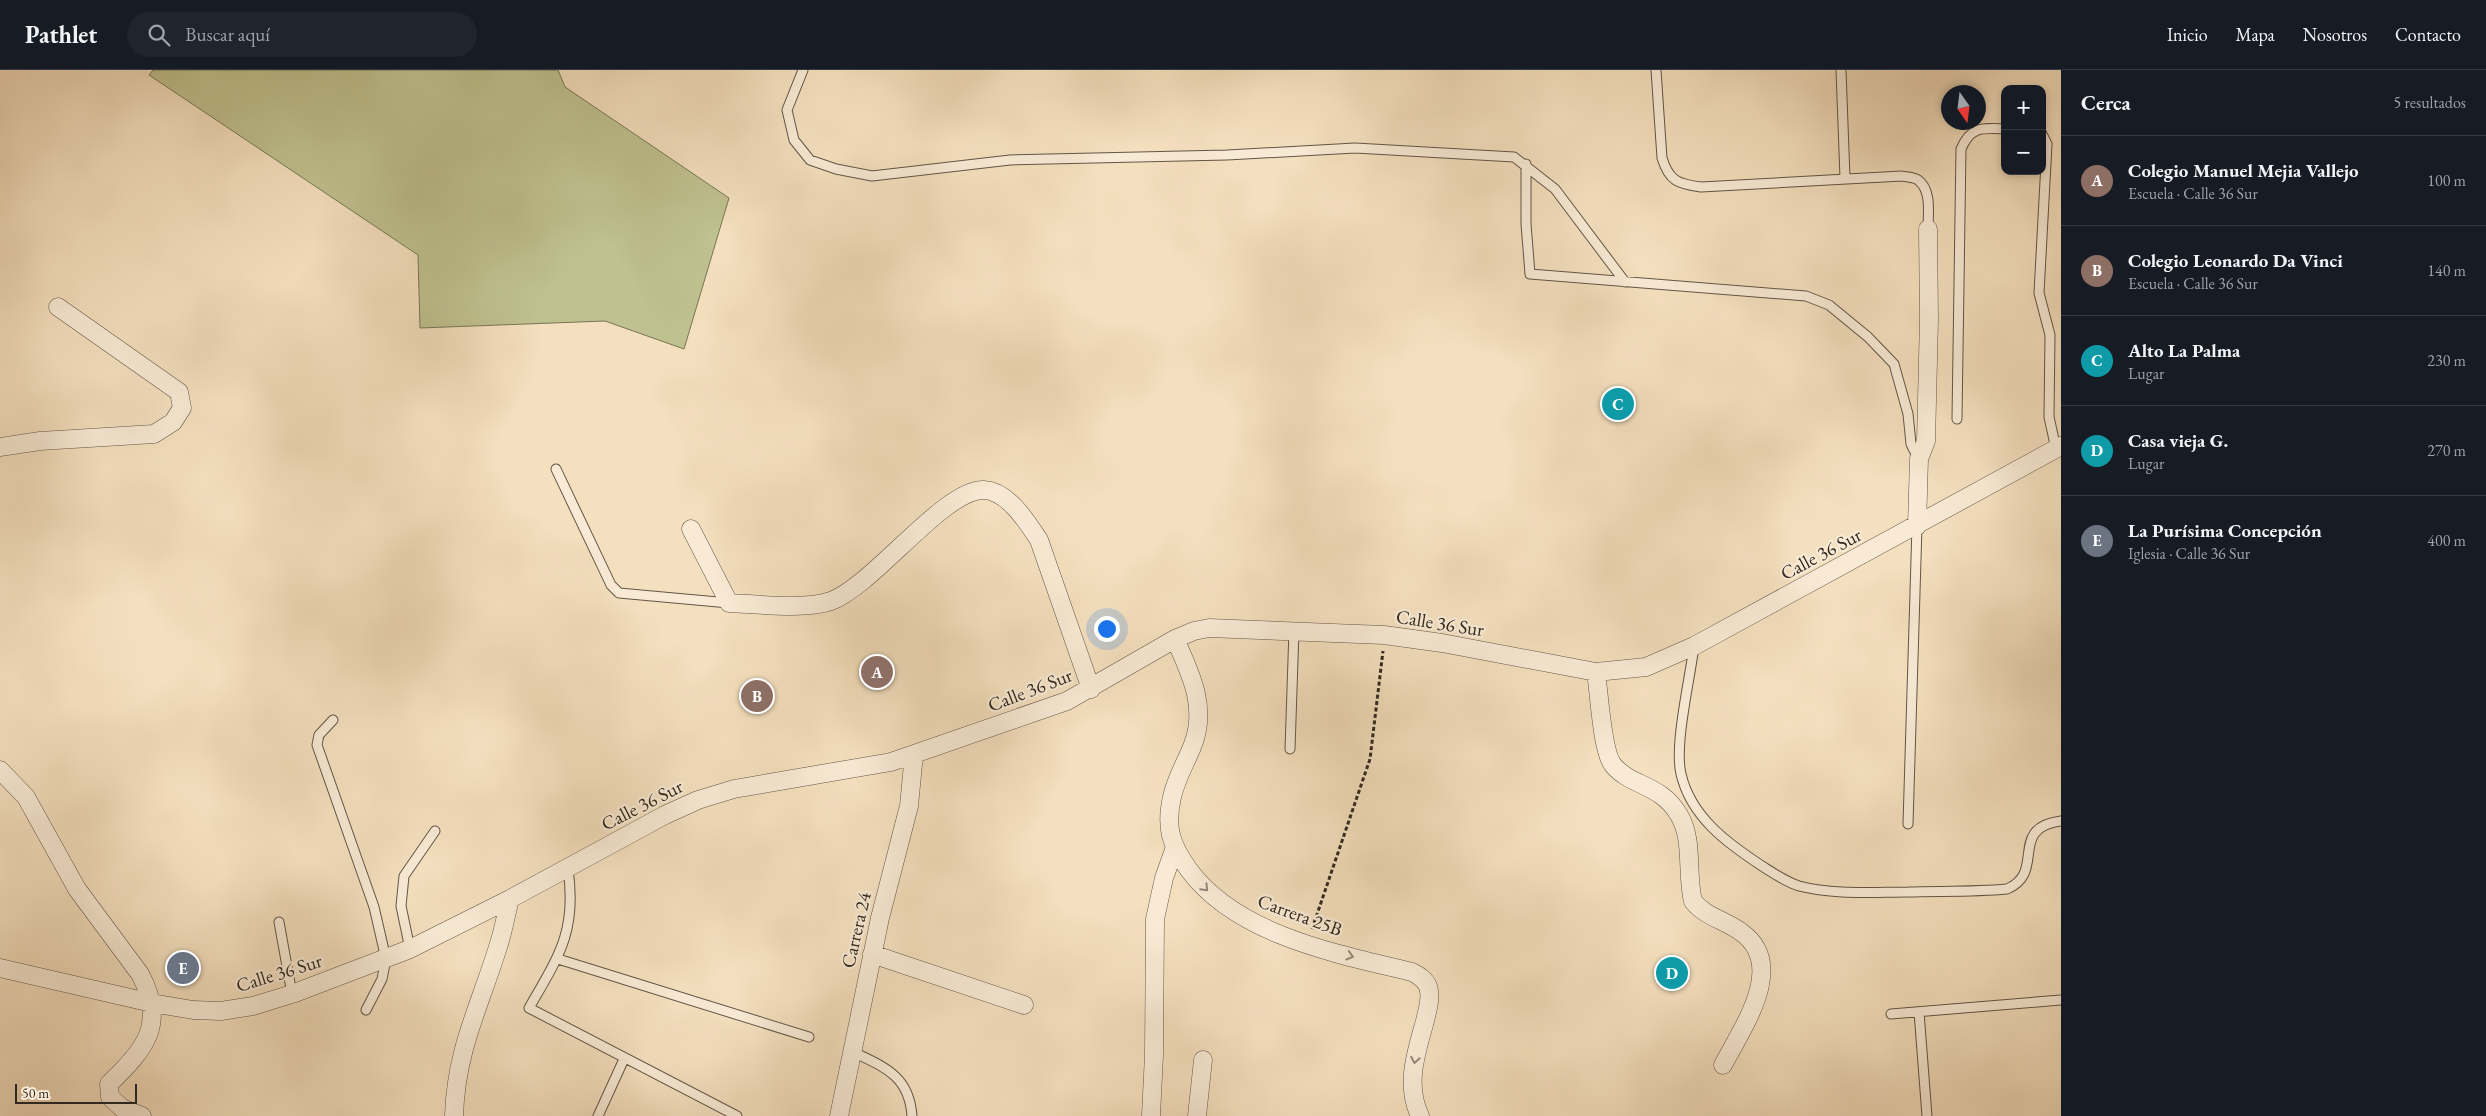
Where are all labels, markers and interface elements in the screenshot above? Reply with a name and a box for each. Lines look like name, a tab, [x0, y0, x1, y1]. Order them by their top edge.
search box	[127, 12, 477, 57]
text: Pathlet	[25, 19, 97, 50]
icon: search	[145, 21, 173, 49]
text: Buscar aquí	[185, 22, 270, 47]
text: Inicio	[2167, 23, 2208, 46]
text: Mapa	[2236, 23, 2275, 46]
text: Nosotros	[2303, 23, 2367, 46]
text: Contacto	[2395, 23, 2461, 46]
north arrow	[1941, 85, 1986, 130]
map controls	[2001, 85, 2046, 175]
button: +	[2001, 85, 2046, 130]
text: Cerca	[2081, 89, 2131, 116]
text: 5 resultados	[2394, 92, 2466, 113]
button: −	[2001, 130, 2046, 175]
text: Colegio Manuel Mejia Vallejo	[2128, 158, 2359, 183]
text: A	[2091, 170, 2103, 191]
text: 100 m	[2427, 170, 2466, 191]
text: Escuela · Calle 36 Sur	[2128, 183, 2258, 204]
text: Colegio Leonardo Da Vinci	[2128, 248, 2343, 273]
text: B	[2092, 260, 2102, 281]
text: 140 m	[2427, 260, 2466, 281]
text: Escuela · Calle 36 Sur	[2128, 273, 2258, 294]
text: Alto La Palma	[2128, 338, 2240, 363]
text: C	[2091, 350, 2103, 371]
text: 230 m	[2427, 350, 2466, 371]
text: Lugar	[2128, 363, 2164, 384]
pin: C	[1602, 385, 1634, 423]
text: Casa vieja G.	[2128, 428, 2228, 453]
text: D	[2091, 440, 2103, 461]
text: 270 m	[2427, 440, 2466, 461]
text: Lugar	[2128, 453, 2164, 474]
text: La Purísima Concepción	[2128, 518, 2322, 543]
street label: Calle 36 Sur	[1776, 522, 1867, 586]
text: E	[2092, 530, 2102, 551]
text: 400 m	[2427, 530, 2466, 551]
text: Iglesia · Calle 36 Sur	[2128, 543, 2250, 564]
street label: Calle 36 Sur	[1394, 604, 1486, 642]
your location	[1094, 616, 1120, 642]
pin: A	[861, 653, 893, 691]
street label: Calle 36 Sur	[984, 662, 1076, 718]
pin: B	[741, 677, 773, 715]
street label: Calle 36 Sur	[597, 773, 688, 836]
one-way arrow	[1199, 882, 1208, 891]
street label: Carrera 25B	[1254, 888, 1346, 942]
street label: Carrera 24	[835, 889, 877, 970]
street label: Calle 36 Sur	[233, 948, 326, 998]
pin: E	[167, 949, 199, 987]
one-way arrow	[1345, 950, 1354, 960]
pin: D	[1656, 954, 1688, 992]
one-way arrow	[1410, 1056, 1420, 1065]
scale bar	[15, 1081, 138, 1104]
text: 50 m	[22, 1084, 49, 1102]

